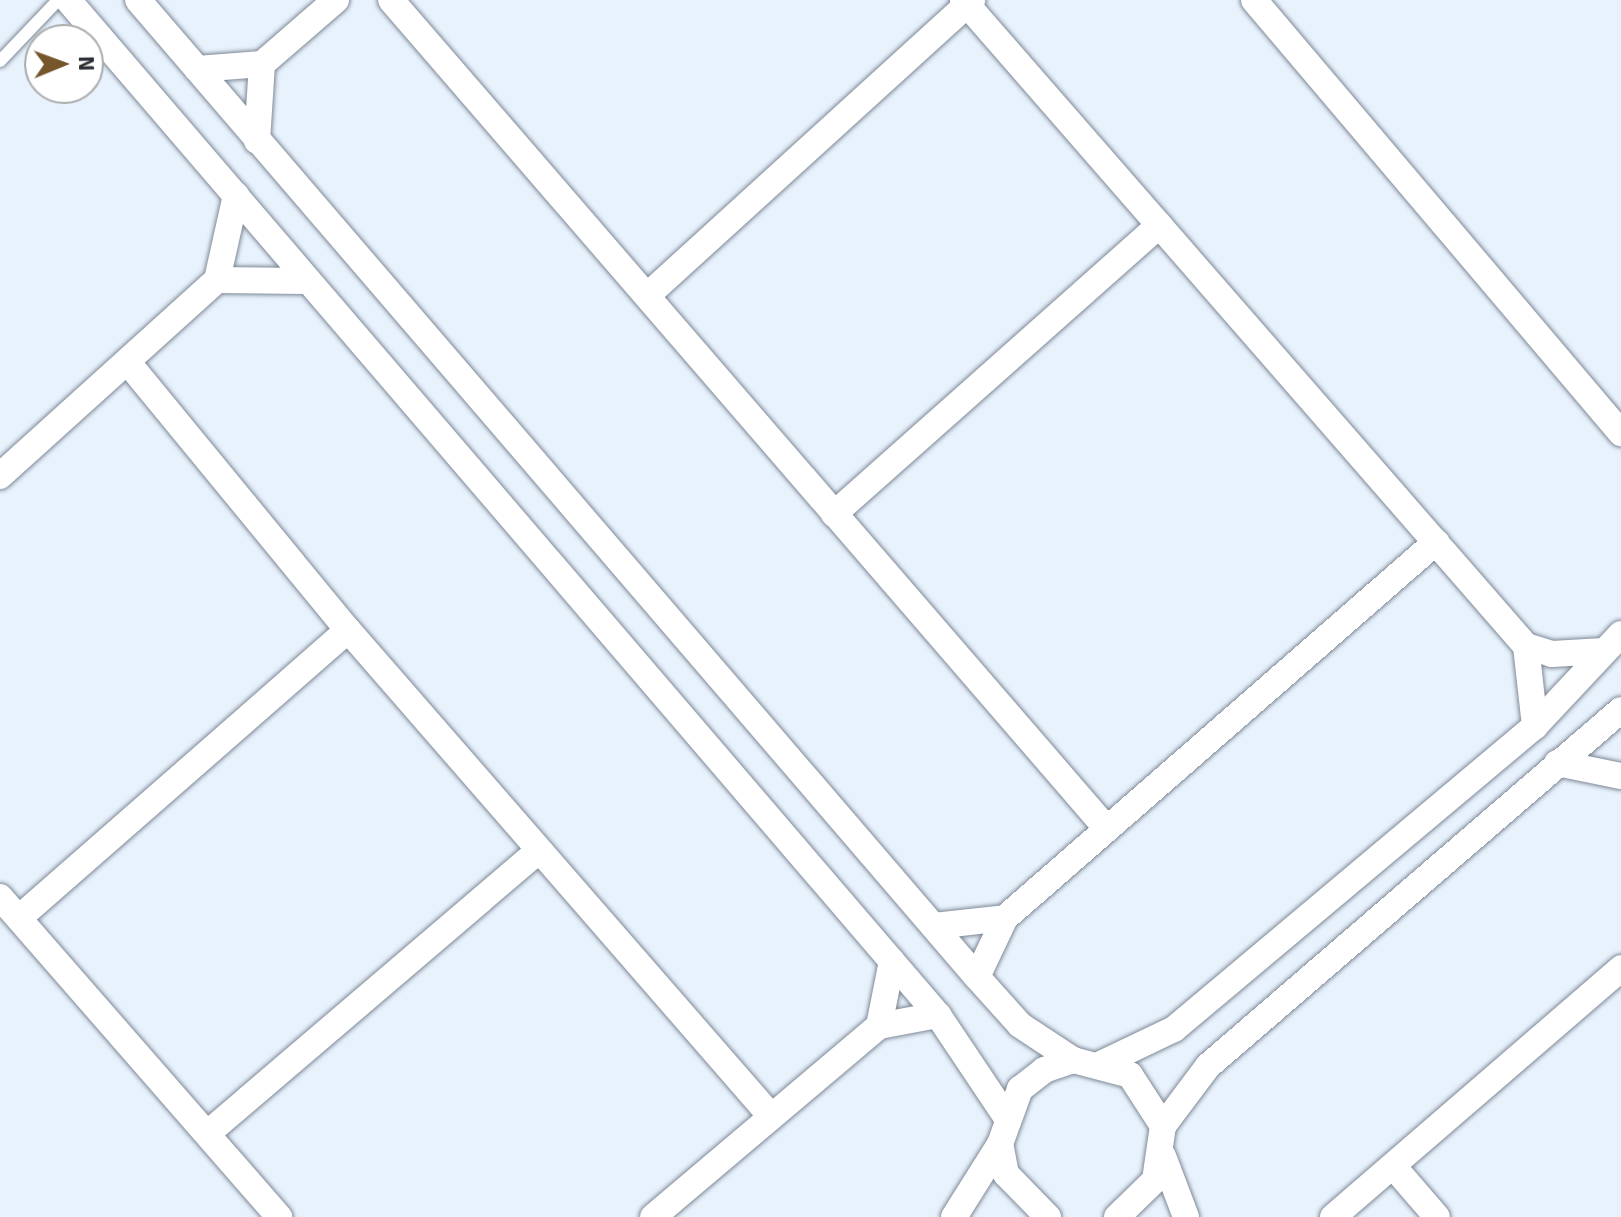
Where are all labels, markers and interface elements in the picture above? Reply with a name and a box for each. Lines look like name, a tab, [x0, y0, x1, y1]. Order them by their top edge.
north arrow	[24, 24, 104, 104]
text: N	[73, 56, 100, 71]

